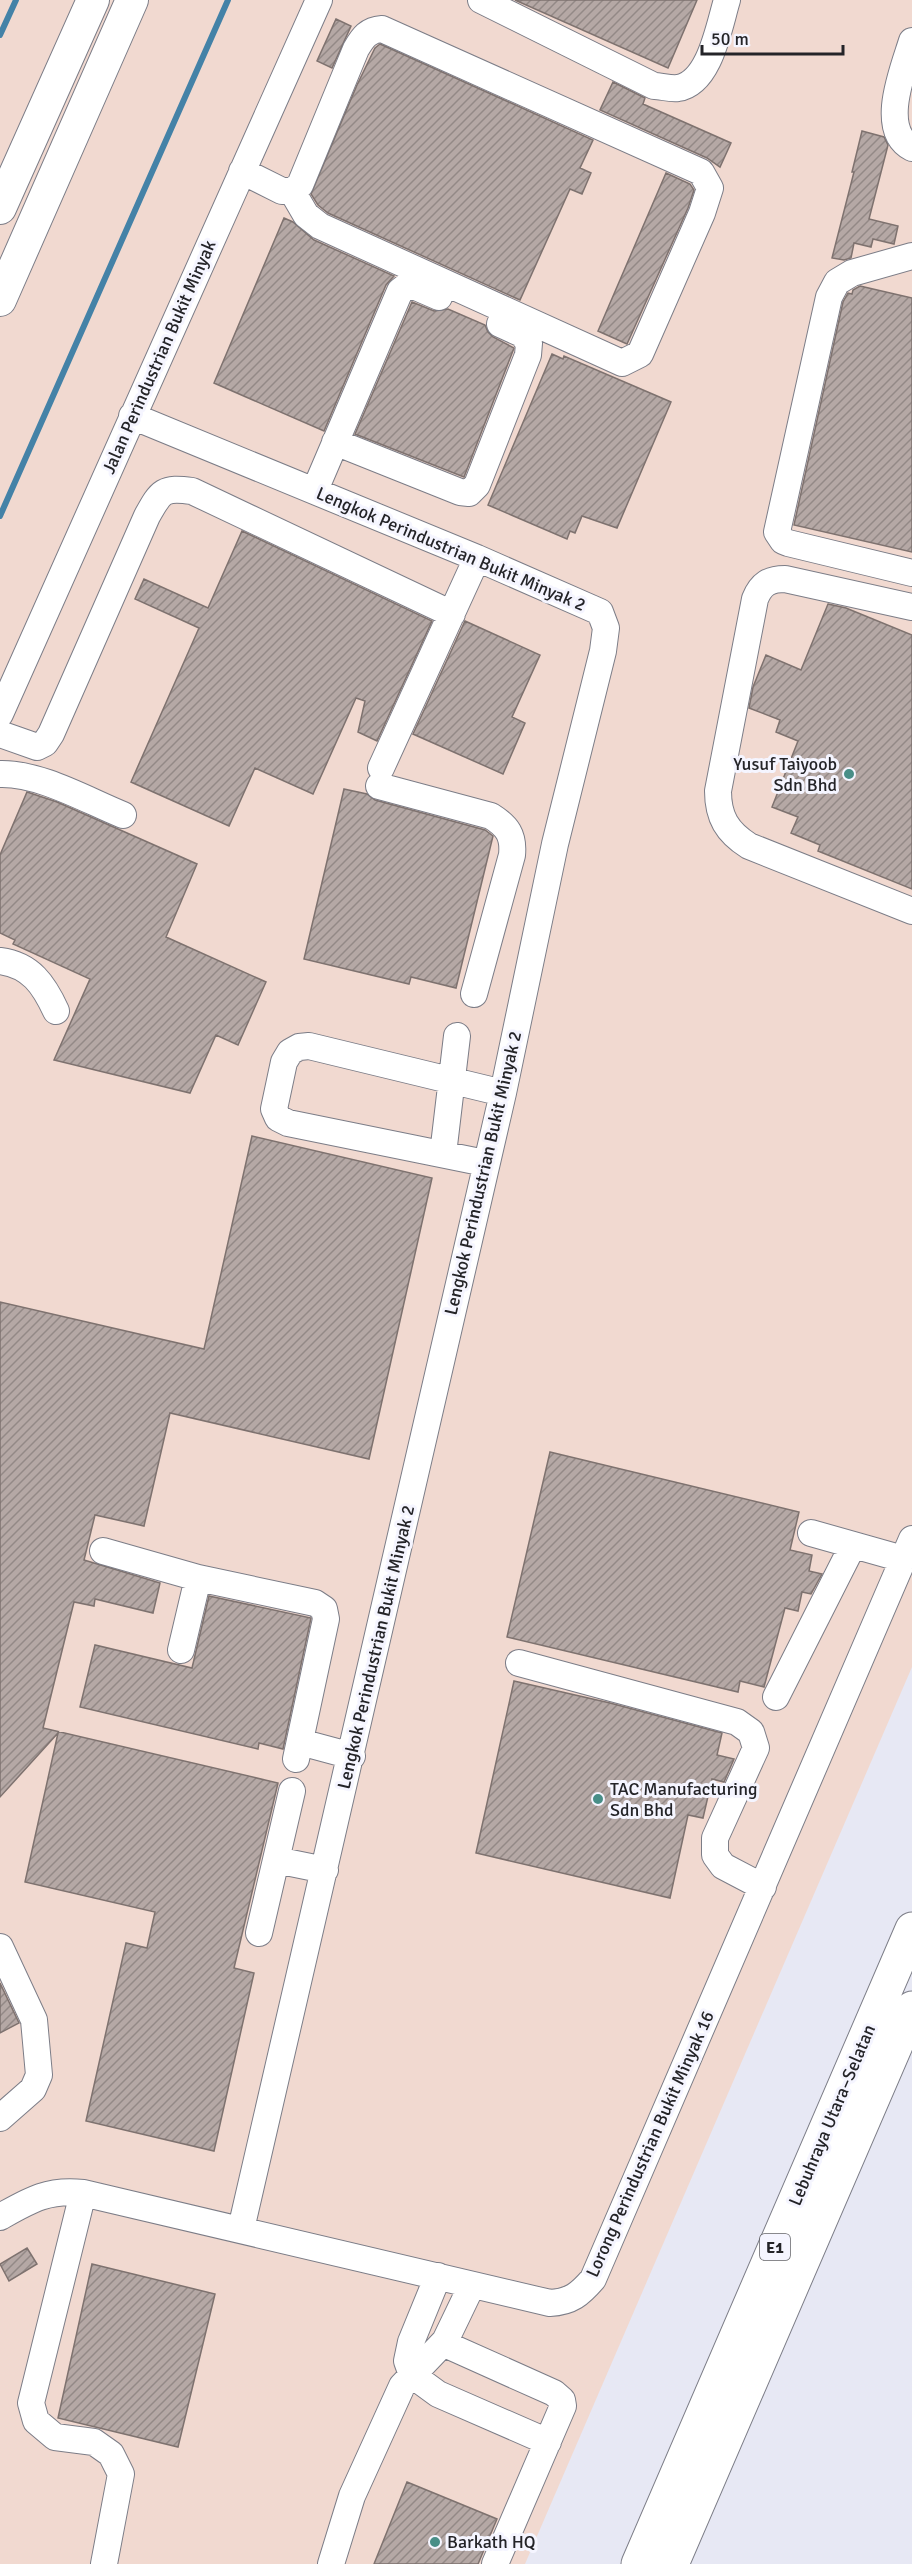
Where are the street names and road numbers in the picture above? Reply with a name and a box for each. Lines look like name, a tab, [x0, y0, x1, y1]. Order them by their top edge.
street label: Jalan Perindustrian Bukit Minyak	[97, 237, 221, 477]
street label: Lengkok Perindustrian Bukit Minyak 2	[313, 482, 589, 616]
street label: Lengkok Perindustrian Bukit Minyak 2	[440, 1029, 526, 1317]
street label: Lengkok Perindustrian Bukit Minyak 2	[333, 1503, 419, 1791]
street label: Lorong Perindustrian Bukit Minyak 16	[581, 2007, 719, 2281]
street label: Lebuhraya Utara–Selatan	[784, 2021, 880, 2209]
road number: E1	[760, 2234, 790, 2260]

